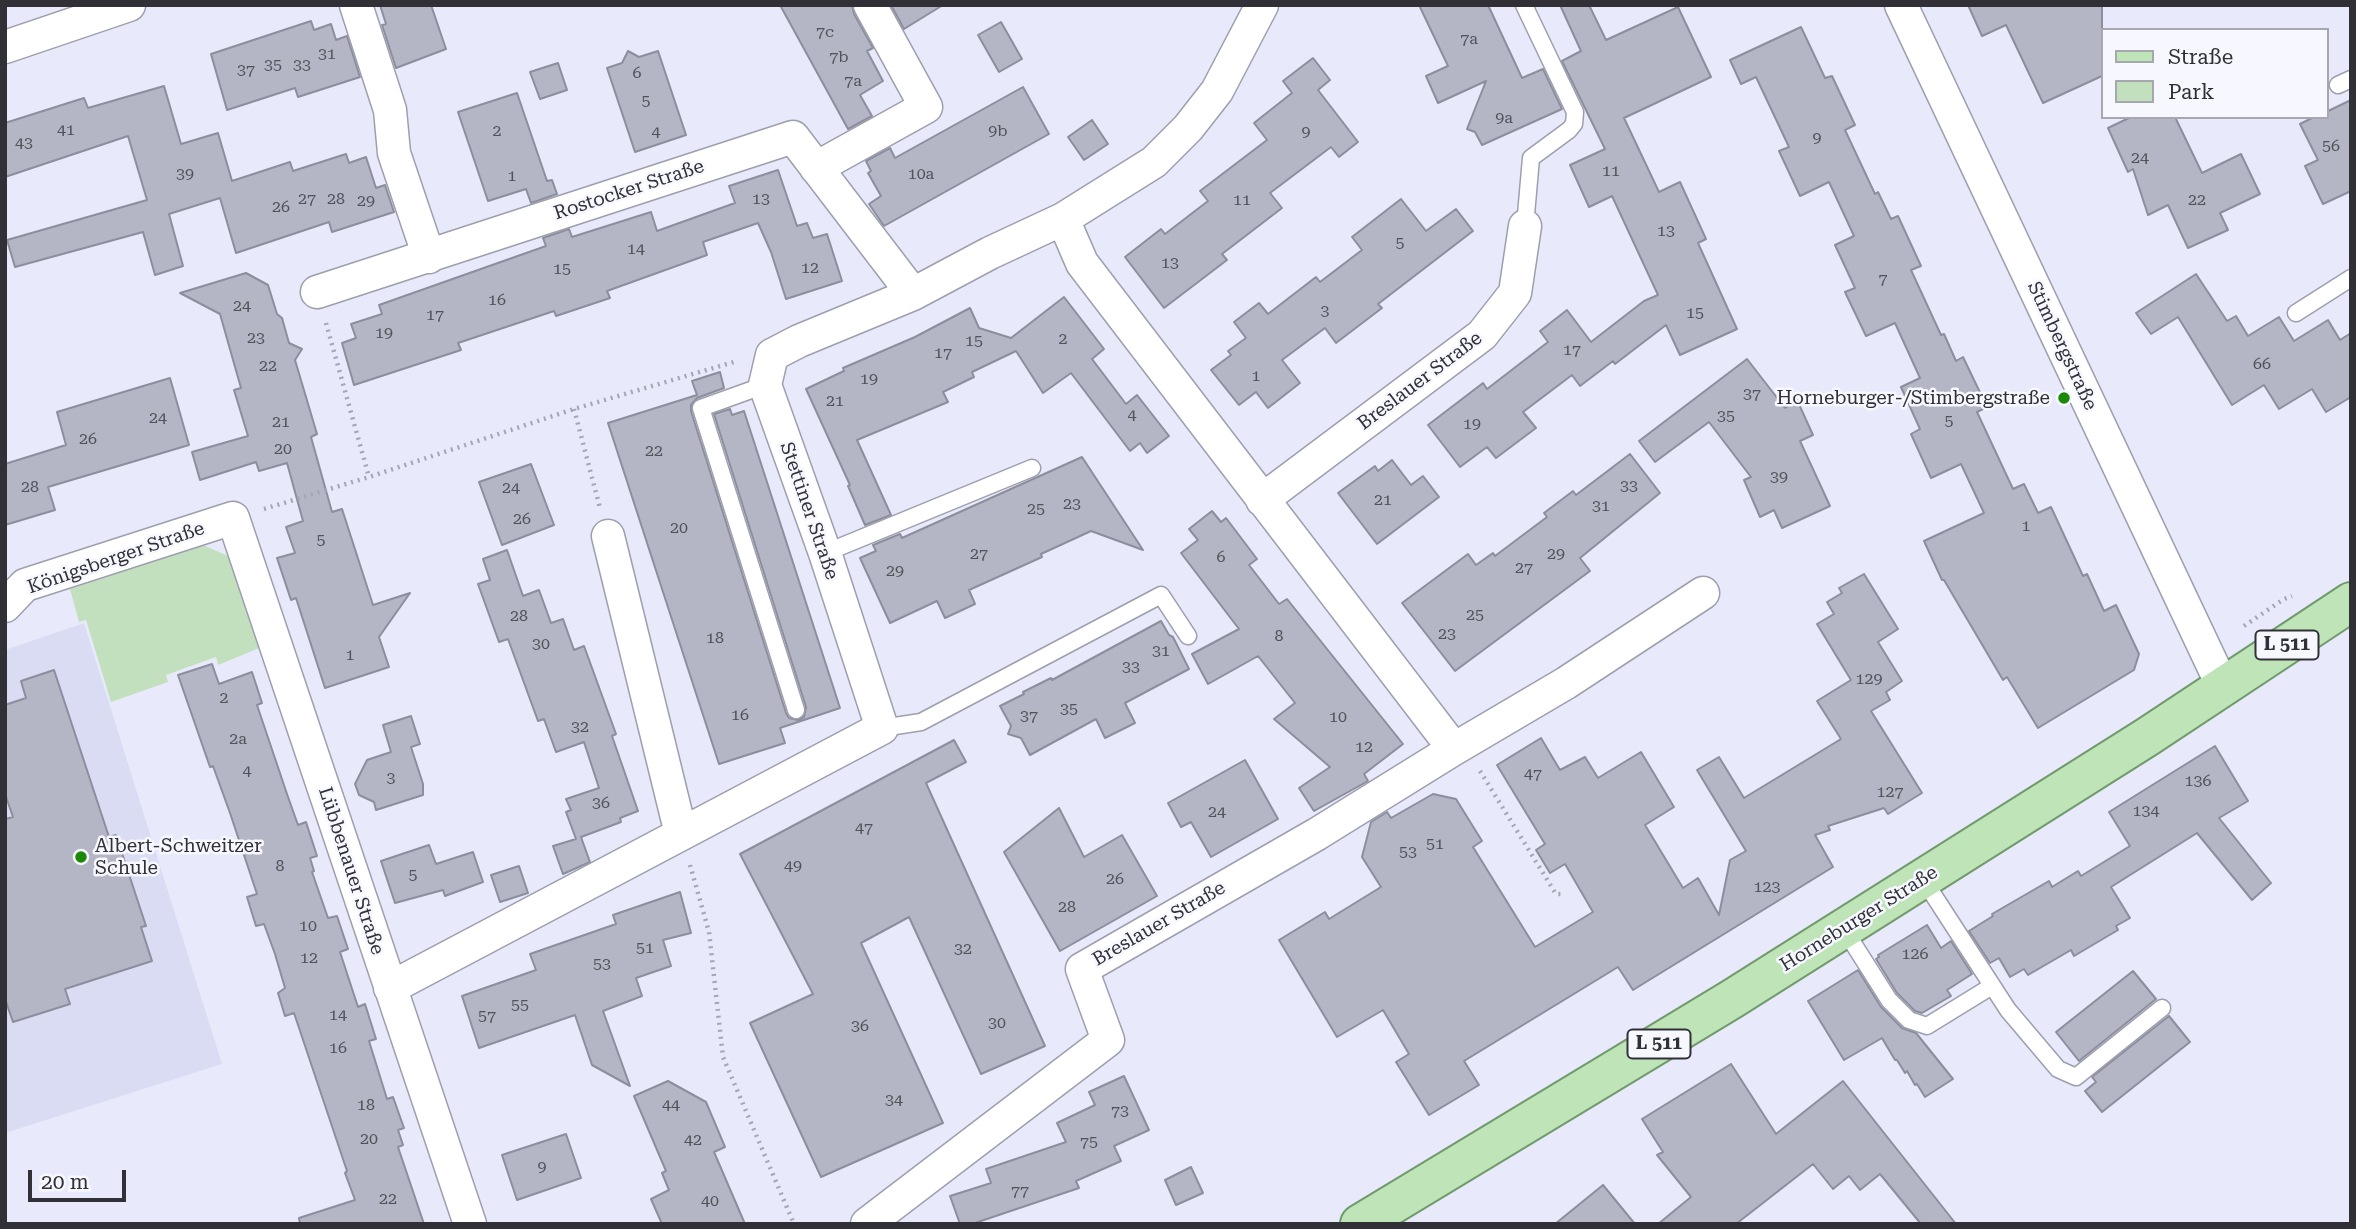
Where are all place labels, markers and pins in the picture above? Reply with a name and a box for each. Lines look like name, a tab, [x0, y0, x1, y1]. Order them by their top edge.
place label: Horneburger-/Stimbergstraße	[1777, 387, 2050, 409]
marker: Horneburger-/Stimbergstraße	[2056, 390, 2072, 406]
place label: Albert-Schweitzer Schule	[95, 835, 262, 879]
marker: Albert-Schweitzer Schule	[73, 849, 89, 865]

